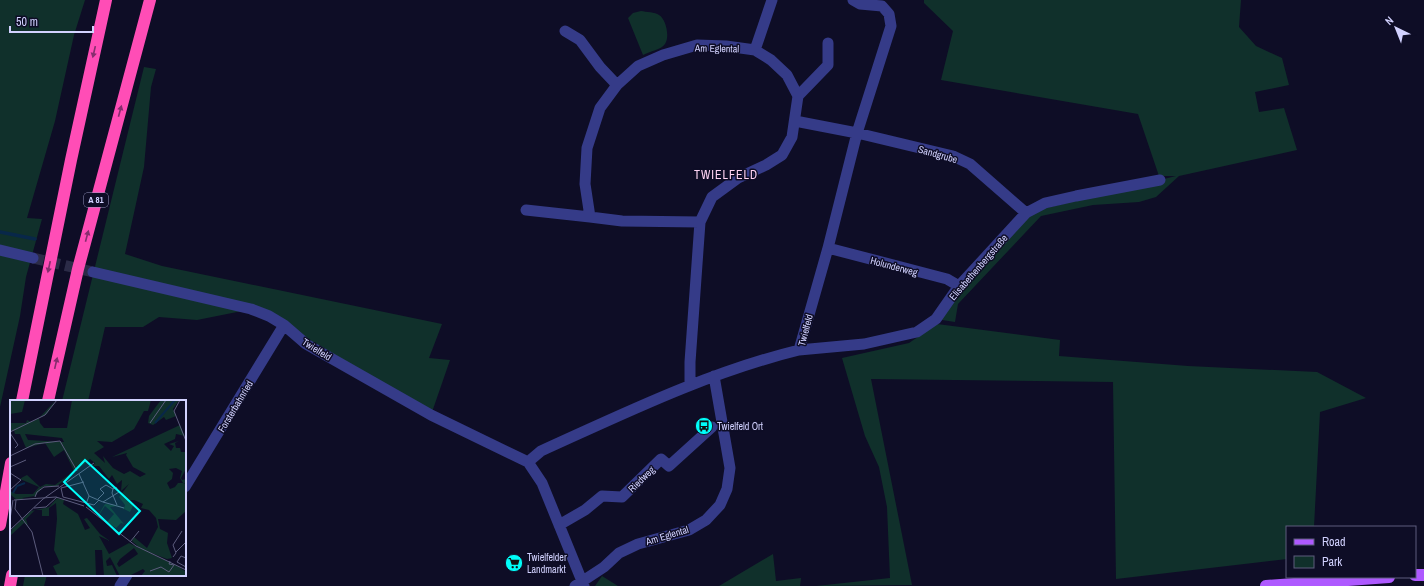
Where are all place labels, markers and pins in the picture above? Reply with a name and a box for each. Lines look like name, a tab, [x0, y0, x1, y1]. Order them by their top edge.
bus stop icon: Twielfeld Ort	[694, 416, 714, 436]
place label: Twielfeld Ort	[717, 420, 764, 433]
place label: Twielfelder Landmarkt	[527, 551, 567, 576]
supermarket icon: Twielfelder Landmarkt	[504, 553, 524, 573]

